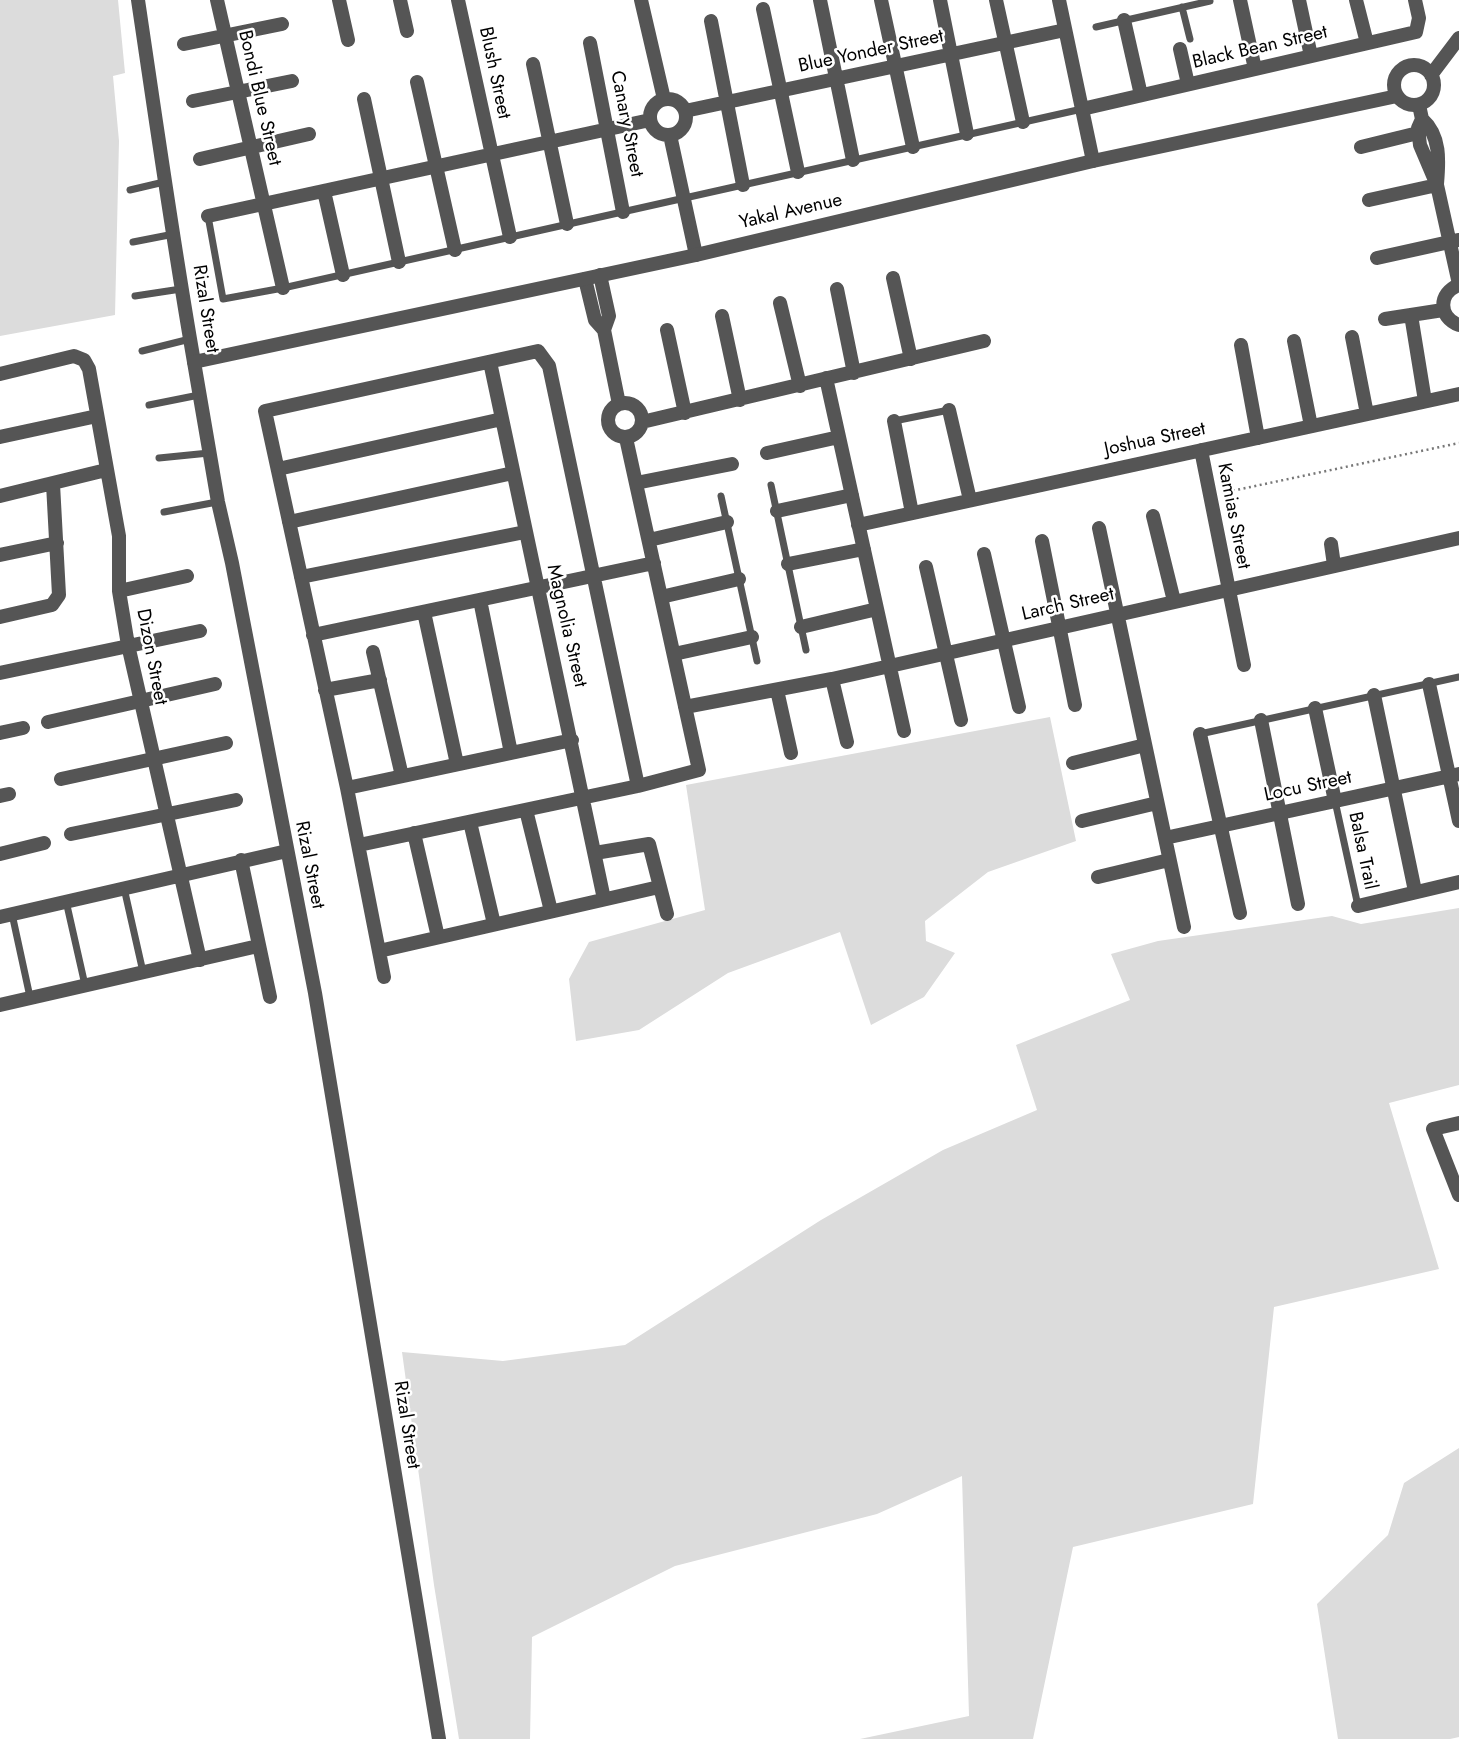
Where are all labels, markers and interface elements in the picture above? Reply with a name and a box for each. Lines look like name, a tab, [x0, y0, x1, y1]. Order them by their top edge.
street label: Black Bean Street	[1190, 21, 1330, 75]
street label: Blush Street	[473, 25, 515, 121]
street label: Blue Yonder Street	[796, 25, 946, 79]
street label: Bondi Blue Street	[232, 28, 286, 168]
street label: Canary Street	[605, 69, 647, 179]
street label: Yakal Avenue	[737, 189, 845, 235]
street label: Rizal Street	[187, 263, 223, 355]
street label: Joshua Street	[1102, 418, 1208, 462]
street label: Kamias Street	[1212, 461, 1254, 571]
street label: Magnolia Street	[541, 562, 591, 690]
street label: Larch Street	[1020, 583, 1116, 627]
street label: Dizon Street	[130, 607, 172, 707]
street label: Locu Street	[1262, 767, 1354, 807]
street label: Balsa Trail	[1343, 810, 1381, 892]
street label: Rizal Street	[289, 819, 329, 911]
street label: Rizal Street	[388, 1379, 424, 1471]

